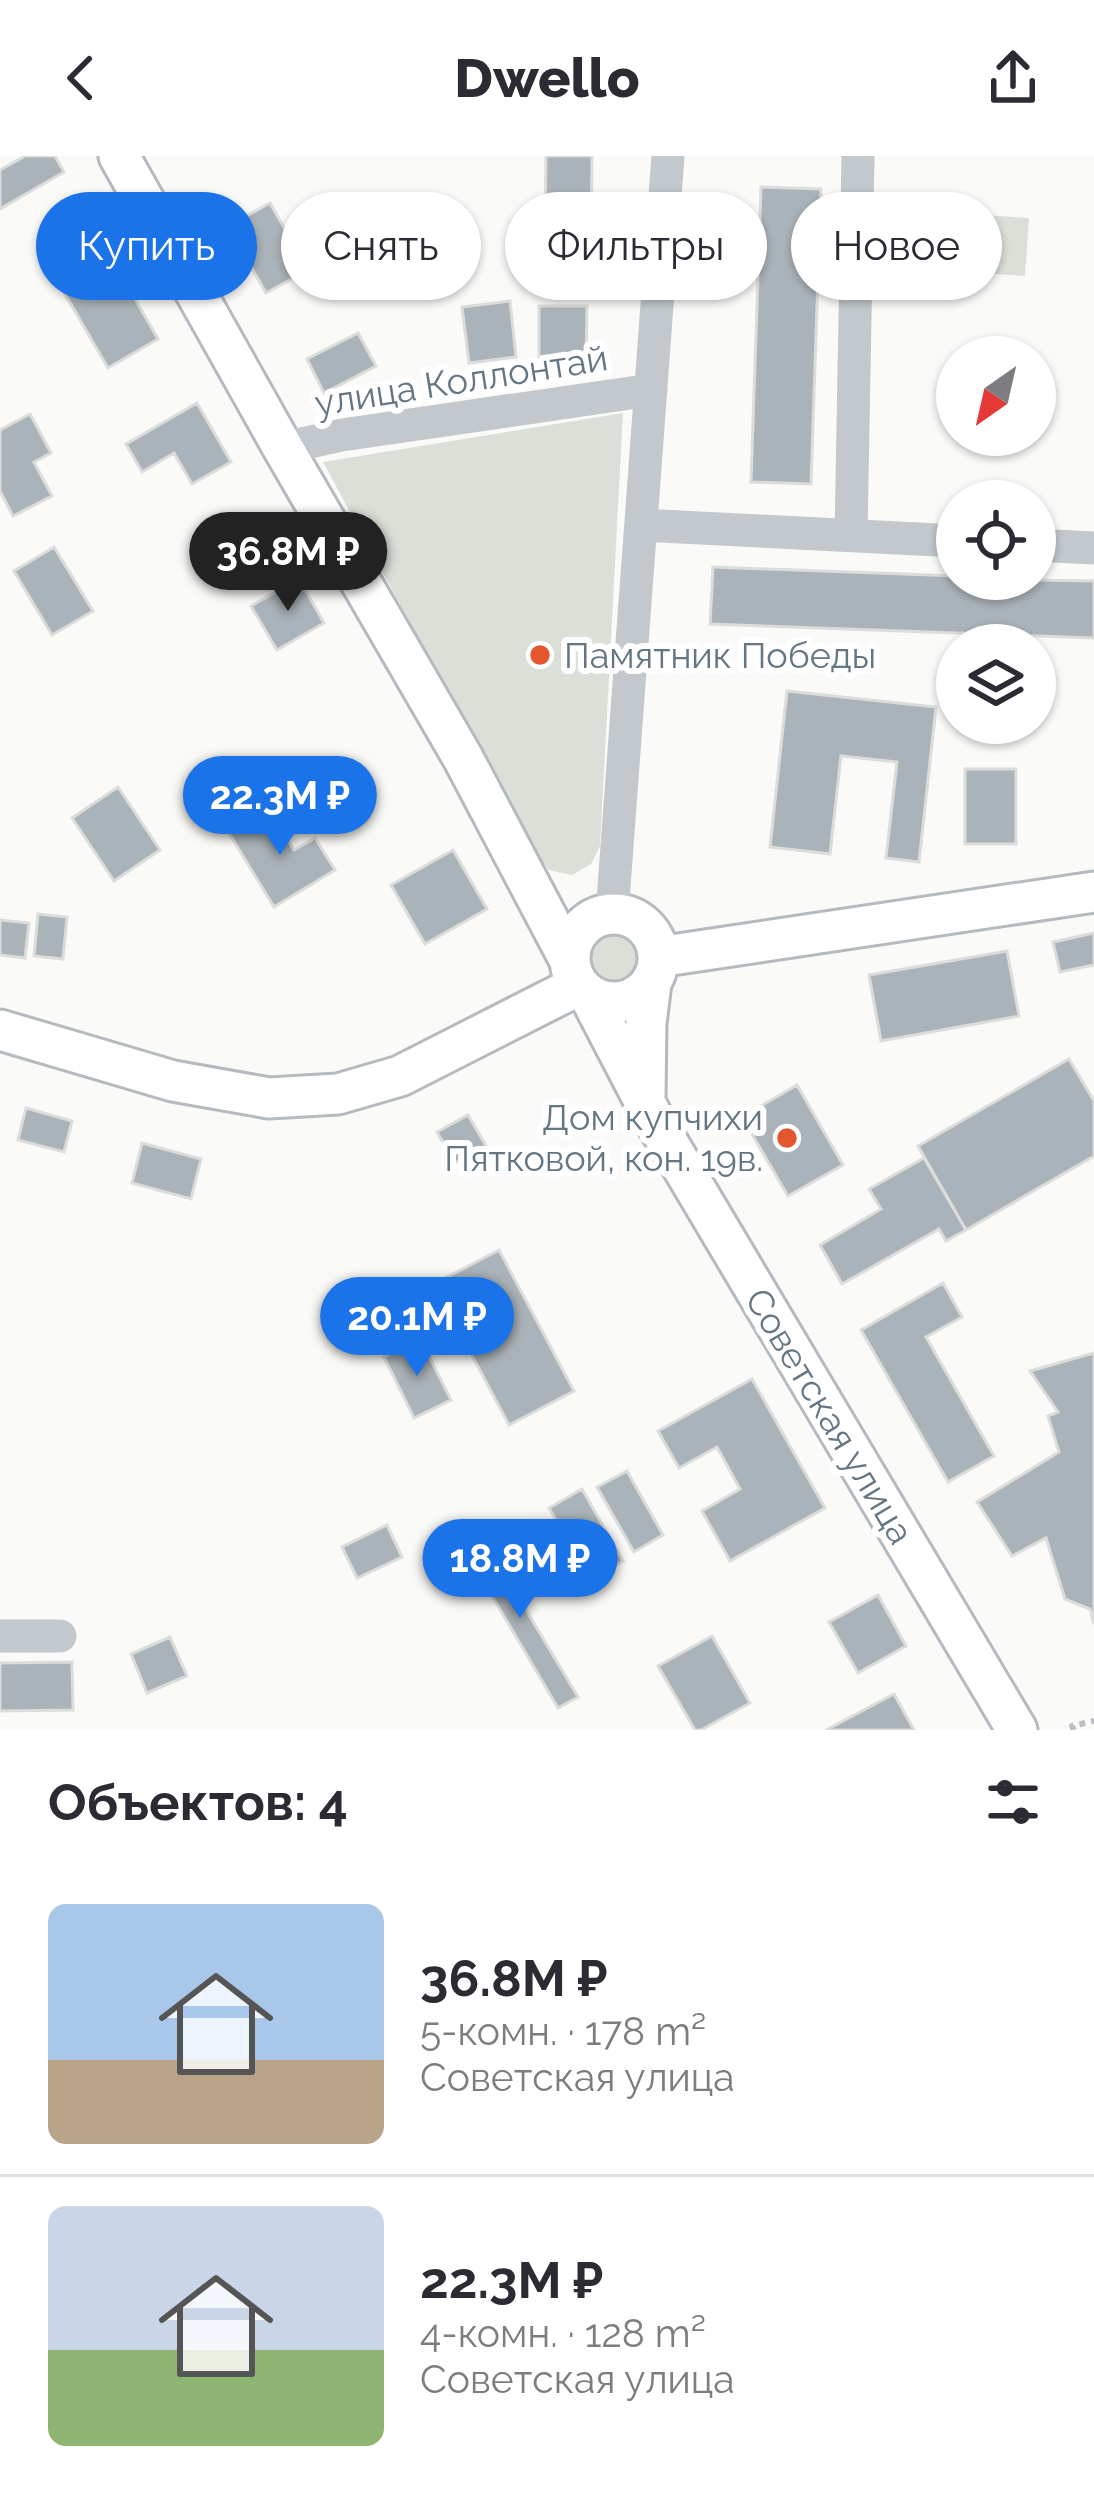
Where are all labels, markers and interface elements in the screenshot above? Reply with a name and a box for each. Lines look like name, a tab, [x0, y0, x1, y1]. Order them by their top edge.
icon: back	[48, 45, 114, 111]
icon: share	[980, 45, 1046, 111]
text: Dwello	[454, 46, 640, 110]
chip: Купить	[36, 192, 257, 300]
chip: Снять	[281, 192, 481, 300]
chip: Фильтры	[505, 192, 767, 300]
chip: Новое	[791, 192, 1002, 300]
street label: улица Коллонтай	[312, 336, 610, 424]
north arrow	[936, 336, 1056, 456]
map controls	[936, 336, 1056, 744]
button: locate	[936, 480, 1056, 600]
pin: 36.8M ₽	[177, 512, 399, 614]
text: 36.8M ₽	[216, 528, 360, 574]
button: layers	[936, 624, 1056, 744]
place label: Памятник Победы	[564, 634, 876, 676]
marker: Памятник Победы	[527, 642, 553, 668]
pin: 22.3M ₽	[169, 756, 391, 858]
text: 22.3M ₽	[210, 772, 350, 818]
place label: Дом купчихи Пятковой, кон. 19в.	[444, 1096, 763, 1179]
marker: Дом купчихи Пятковой, кон. 19в.	[774, 1125, 800, 1151]
pin: 20.1M ₽	[306, 1277, 528, 1379]
street label: Советская улица	[737, 1281, 923, 1551]
text: 20.1M ₽	[347, 1293, 487, 1339]
pin: 18.8M ₽	[409, 1519, 631, 1621]
text: 18.8M ₽	[450, 1535, 590, 1581]
icon: filters	[980, 1769, 1046, 1835]
text: Объектов: 4	[48, 1772, 348, 1832]
text: 36.8M ₽	[420, 1948, 608, 2008]
icon: home	[144, 1952, 288, 2096]
text: 5-комн. · 178 m²	[420, 2008, 706, 2054]
text: Советская улица	[420, 2054, 735, 2100]
text: 22.3M ₽	[420, 2250, 603, 2310]
icon: home	[144, 2254, 288, 2398]
text: 4-комн. · 128 m²	[420, 2310, 706, 2356]
text: Советская улица	[420, 2356, 735, 2402]

